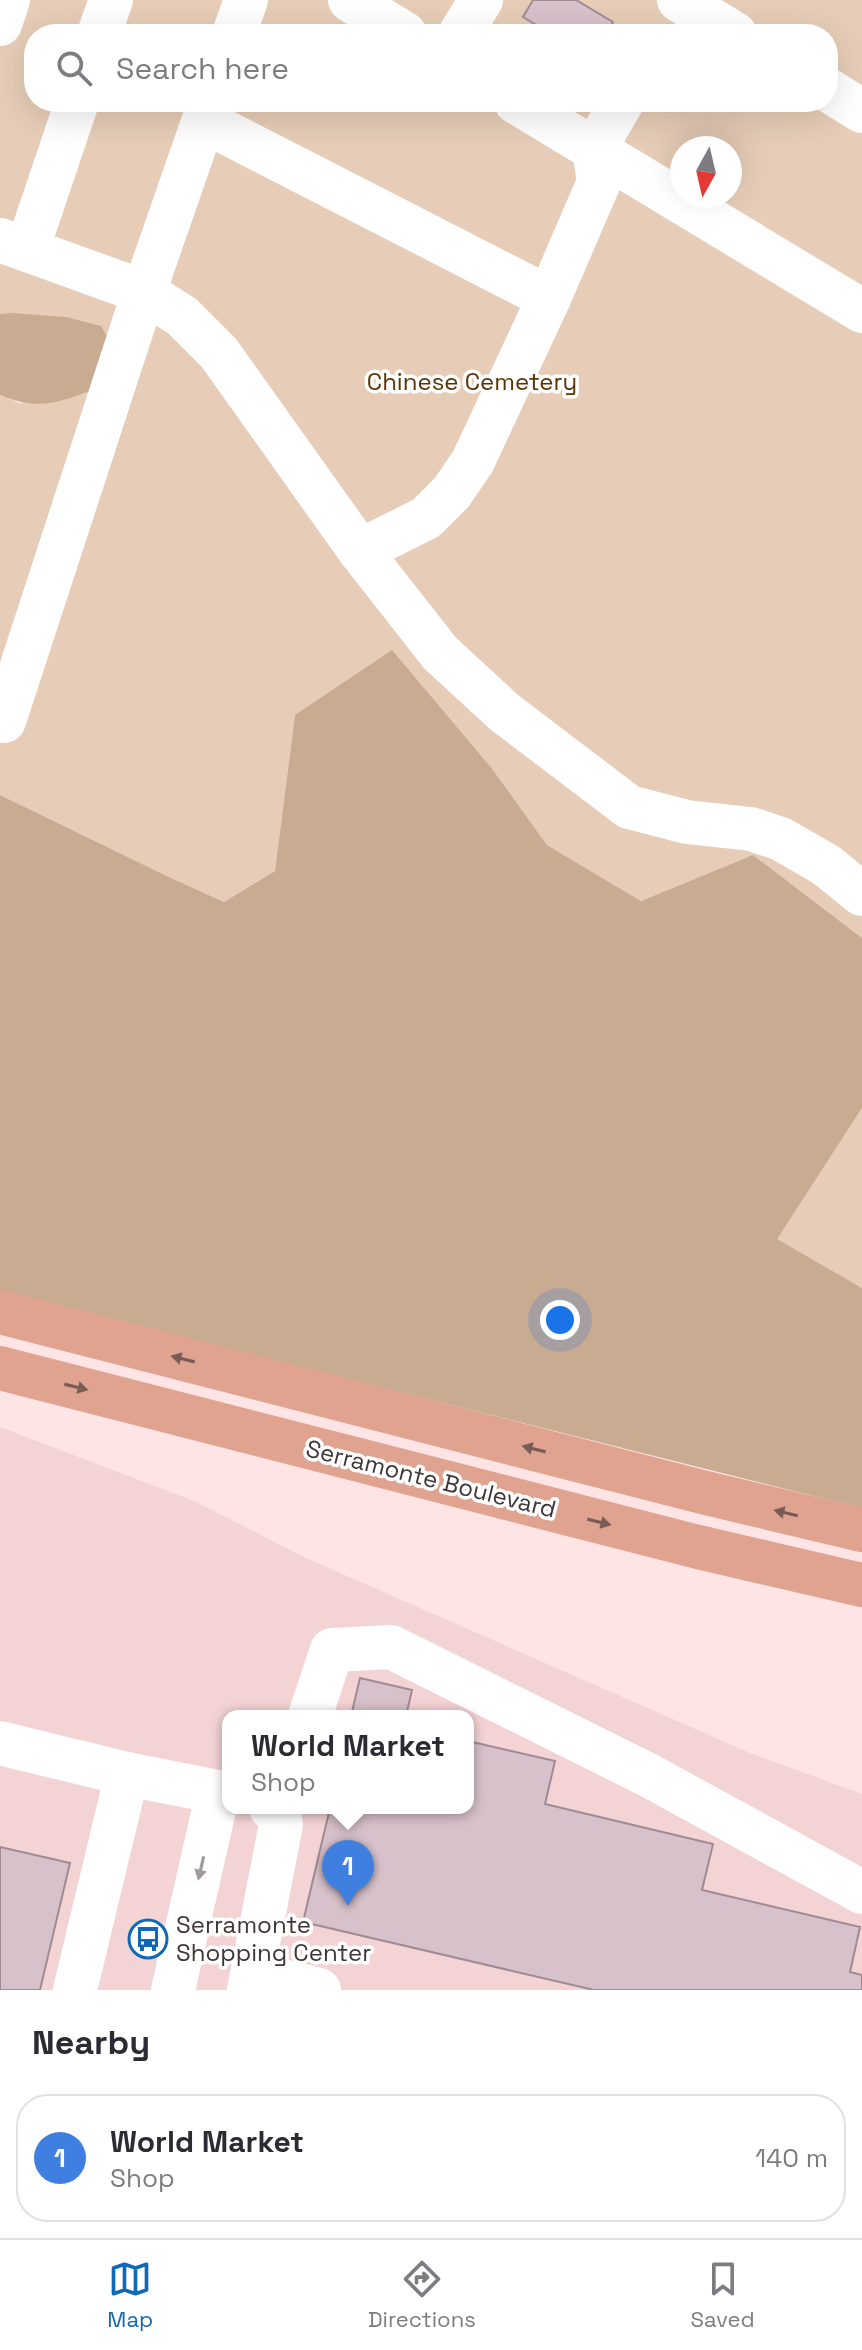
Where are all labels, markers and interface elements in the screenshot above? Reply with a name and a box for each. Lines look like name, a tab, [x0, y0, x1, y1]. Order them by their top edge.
search box	[24, 24, 838, 112]
icon: search	[52, 46, 96, 90]
text: Search here	[116, 49, 289, 88]
north arrow	[670, 136, 742, 208]
park label: Chinese Cemetery	[367, 366, 577, 397]
your location	[540, 1300, 580, 1340]
one-way arrow	[171, 1353, 196, 1365]
one-way arrow	[63, 1382, 88, 1394]
street label: Serramonte Boulevard	[303, 1432, 559, 1525]
one-way arrow	[521, 1442, 546, 1454]
one-way arrow	[773, 1506, 798, 1518]
one-way arrow	[586, 1516, 611, 1528]
popup	[222, 1710, 474, 1814]
text: World Market	[251, 1726, 445, 1765]
text: Shop	[251, 1765, 316, 1799]
pin: 1	[322, 1840, 374, 1906]
one-way arrow	[194, 1856, 207, 1881]
place label: Serramonte Shopping Center	[176, 1909, 371, 1968]
bus stop icon: Serramonte Shopping Center	[127, 1918, 169, 1960]
text: Nearby	[32, 2021, 150, 2064]
text: World Market	[110, 2122, 304, 2161]
text: 1	[54, 2141, 66, 2175]
text: 140 m	[755, 2141, 828, 2175]
text: Shop	[110, 2161, 175, 2195]
tab: Map	[107, 2257, 153, 2333]
tab: Directions	[368, 2257, 476, 2333]
tab: Saved	[690, 2257, 755, 2333]

